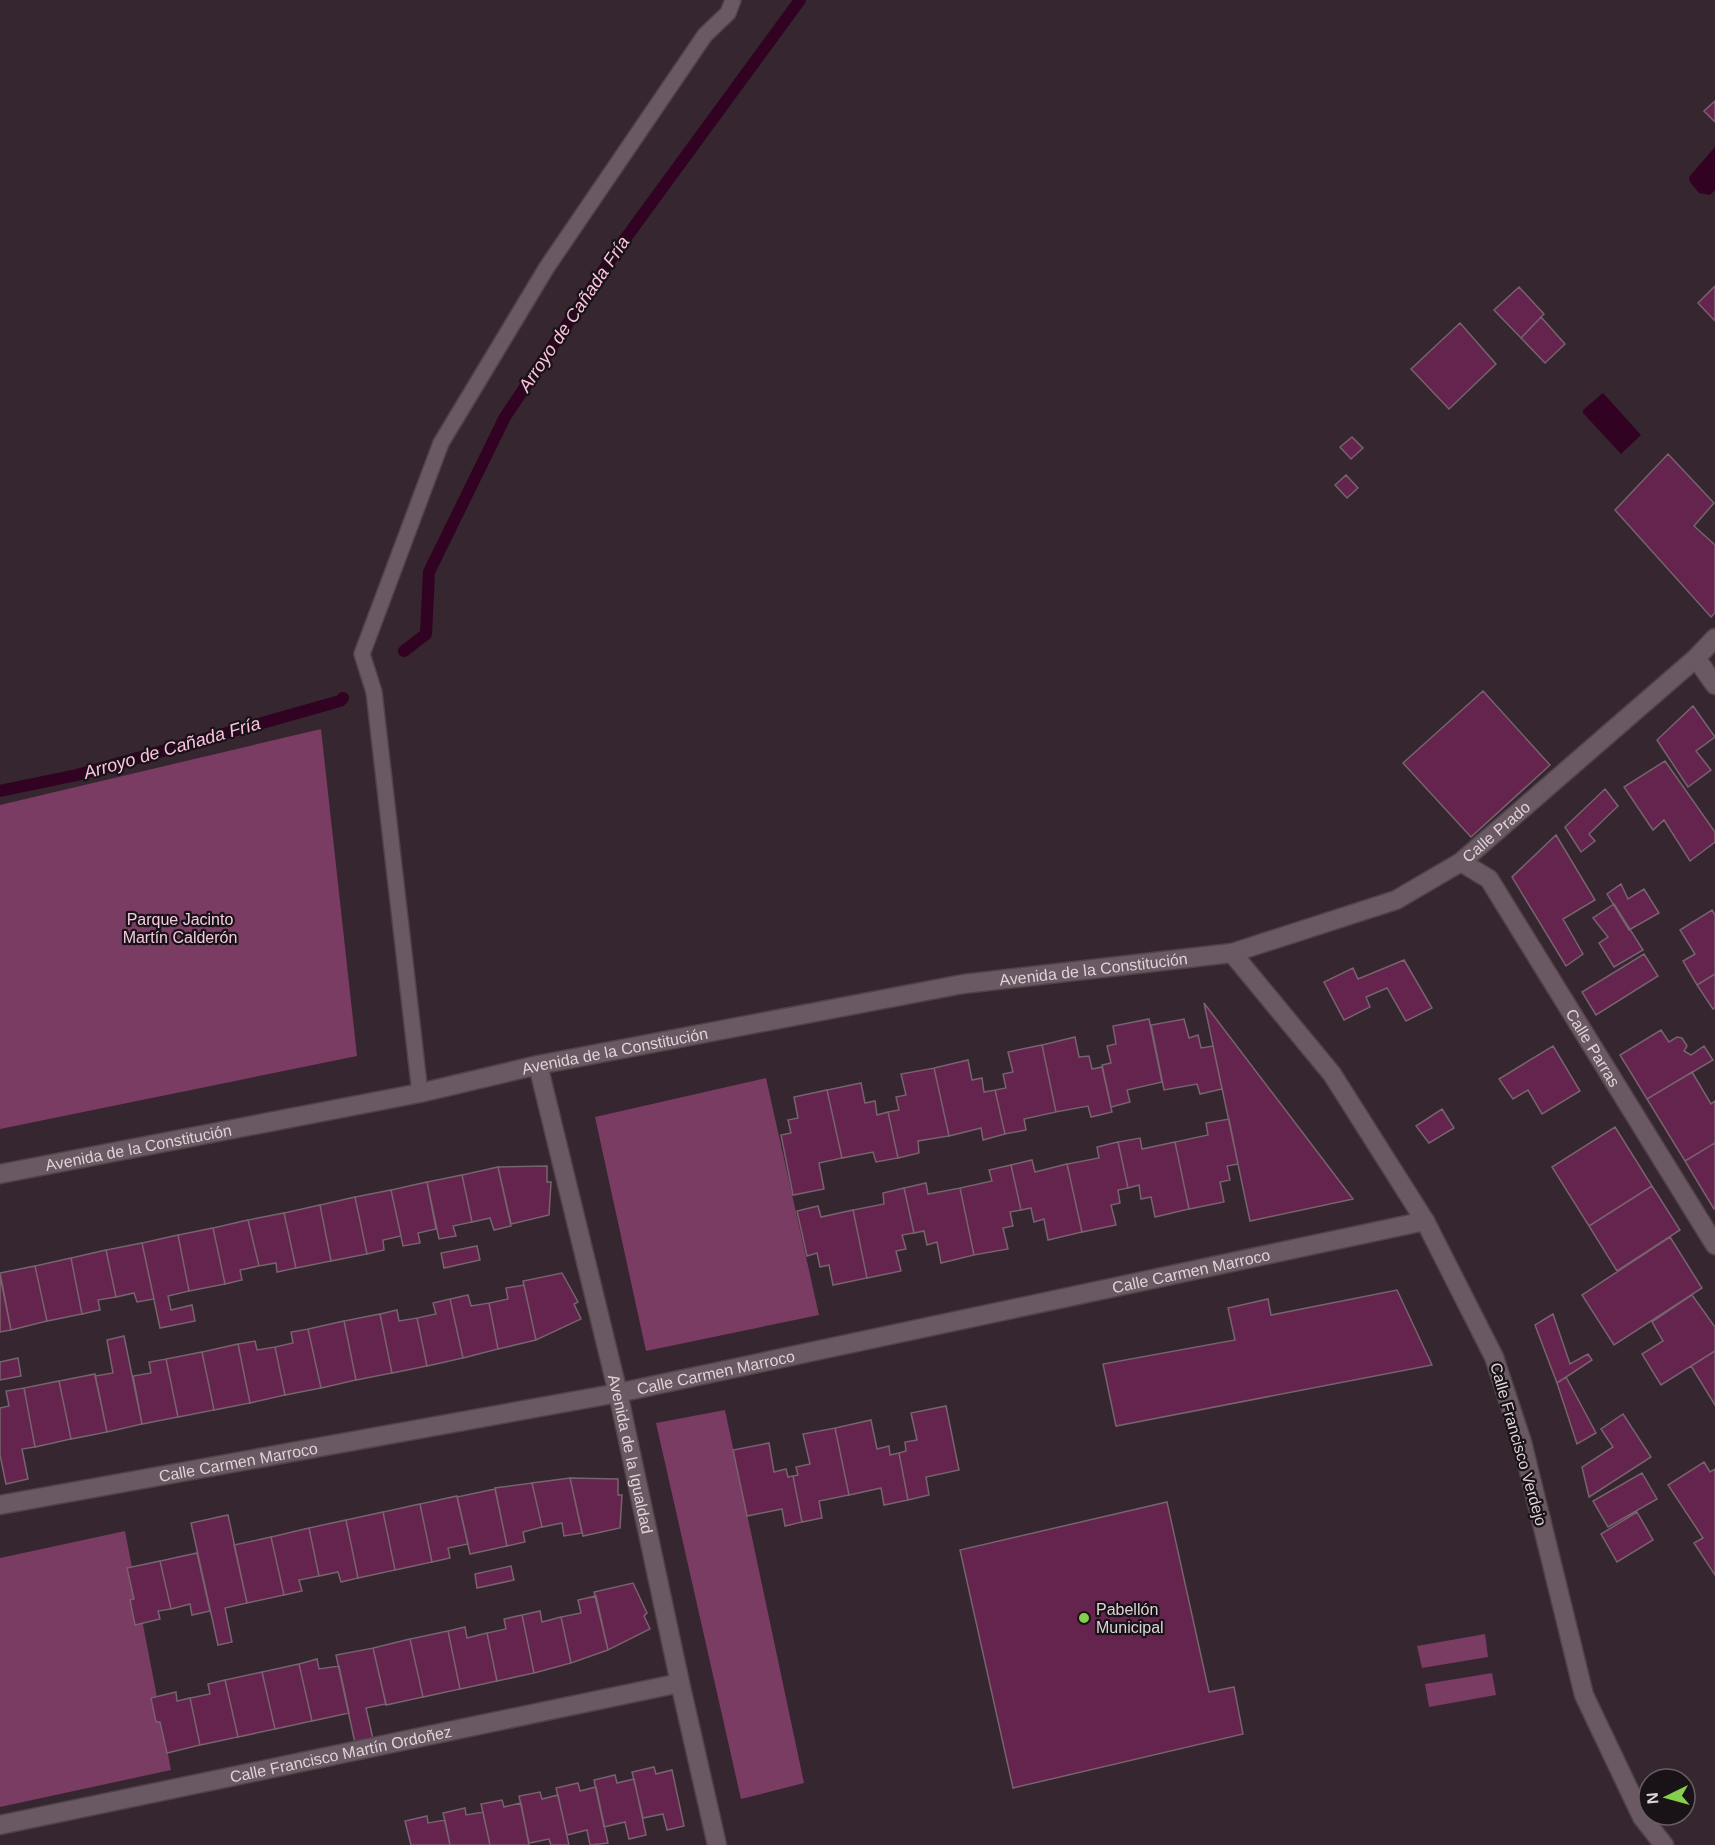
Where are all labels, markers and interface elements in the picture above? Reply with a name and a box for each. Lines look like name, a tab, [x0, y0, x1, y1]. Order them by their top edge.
water label: Arroyo de Cañada Fría	[514, 233, 633, 396]
water label: Arroyo de Cañada Fría	[80, 713, 263, 783]
street label: Calle Prado	[1459, 798, 1533, 866]
park label: Parque Jacinto Martín Calderón	[123, 911, 237, 946]
street label: Avenida de la Constitución	[999, 950, 1189, 989]
street label: Calle Parras	[1562, 1006, 1623, 1090]
street label: Avenida de la Constitución	[520, 1025, 709, 1078]
street label: Avenida de la Constitución	[44, 1122, 233, 1174]
street label: Calle Carmen Marroco	[1111, 1246, 1272, 1296]
street label: Calle Carmen Marroco	[635, 1348, 796, 1398]
street label: Calle Francisco Verdejo	[1487, 1361, 1550, 1528]
street label: Avenida de la Igualdad	[605, 1373, 656, 1535]
street label: Calle Carmen Marroco	[157, 1440, 319, 1485]
place label: Pabellón Municipal	[1096, 1601, 1164, 1636]
marker: Pabellón Municipal	[1077, 1611, 1091, 1625]
street label: Calle Francisco Martín Ordoñez	[228, 1723, 453, 1786]
north arrow	[1637, 1767, 1697, 1827]
text: N	[1644, 1792, 1662, 1805]

